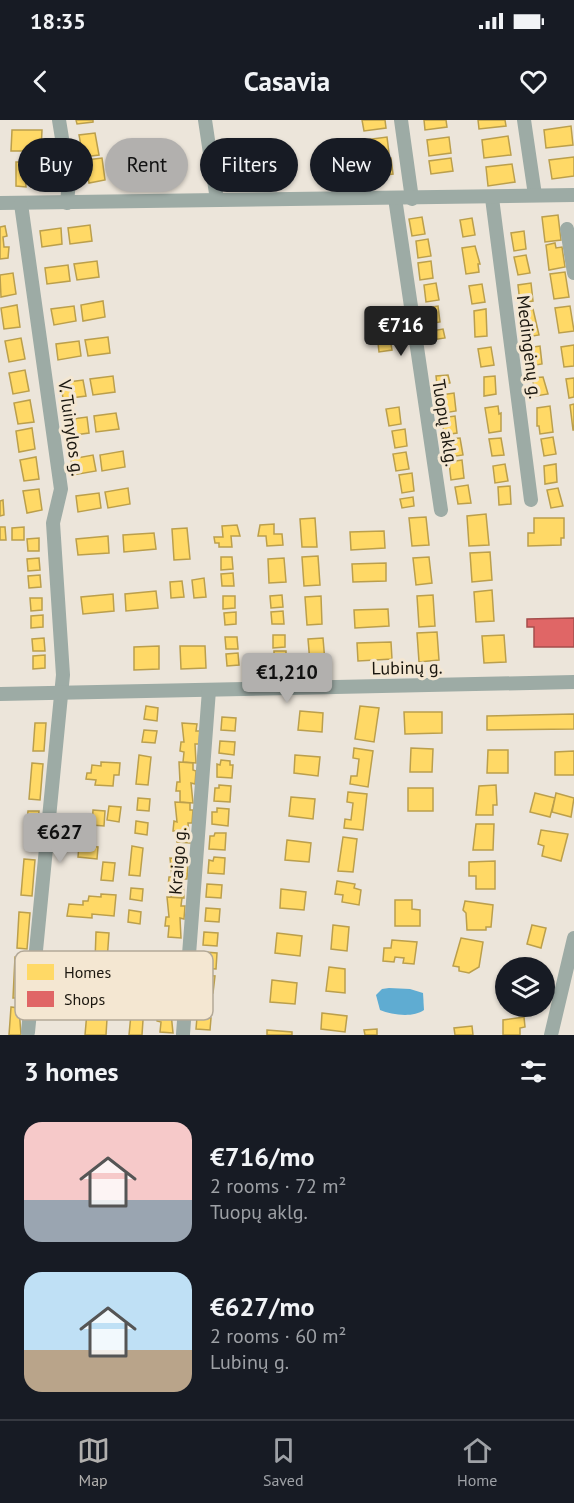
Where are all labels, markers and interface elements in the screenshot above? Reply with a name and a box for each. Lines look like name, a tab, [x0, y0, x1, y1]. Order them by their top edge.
text: 18:35	[30, 7, 86, 35]
text: Casavia	[244, 64, 330, 98]
icon: back	[24, 65, 57, 98]
icon: heart	[517, 65, 550, 98]
chip: Buy	[18, 138, 93, 192]
chip: Rent	[105, 138, 188, 192]
chip: Filters	[200, 138, 298, 192]
chip: New	[310, 138, 392, 192]
street label: Medingėnų g.	[512, 294, 547, 400]
pin: €716	[365, 306, 437, 357]
text: €716	[378, 312, 424, 338]
street label: V. Tuinylos g.	[53, 377, 90, 478]
street label: Tuopų aklg.	[427, 378, 464, 468]
pin: €1,210	[238, 653, 336, 704]
street label: Lubinų g.	[371, 655, 443, 680]
text: €1,210	[256, 659, 318, 685]
pin: €627	[24, 813, 96, 864]
text: €627	[37, 819, 83, 845]
street label: Kraigo g.	[164, 826, 191, 896]
legend	[15, 951, 213, 1020]
map controls	[495, 957, 555, 1017]
button: layers	[495, 957, 555, 1017]
text: Homes	[64, 962, 111, 982]
text: Shops	[64, 989, 105, 1009]
text: 3 homes	[24, 1055, 119, 1088]
icon: filters	[517, 1055, 550, 1088]
text: €716/mo	[210, 1140, 314, 1173]
icon: home	[72, 1146, 144, 1218]
text: 2 rooms · 72 m²	[210, 1173, 346, 1199]
text: Tuopų aklg.	[210, 1199, 308, 1225]
text: €627/mo	[210, 1290, 314, 1323]
icon: home	[72, 1296, 144, 1368]
text: 2 rooms · 60 m²	[210, 1323, 346, 1349]
text: Lubinų g.	[210, 1349, 289, 1375]
tab: Map	[77, 1434, 110, 1490]
tab: Saved	[263, 1434, 304, 1490]
tab: Home	[457, 1434, 497, 1490]

